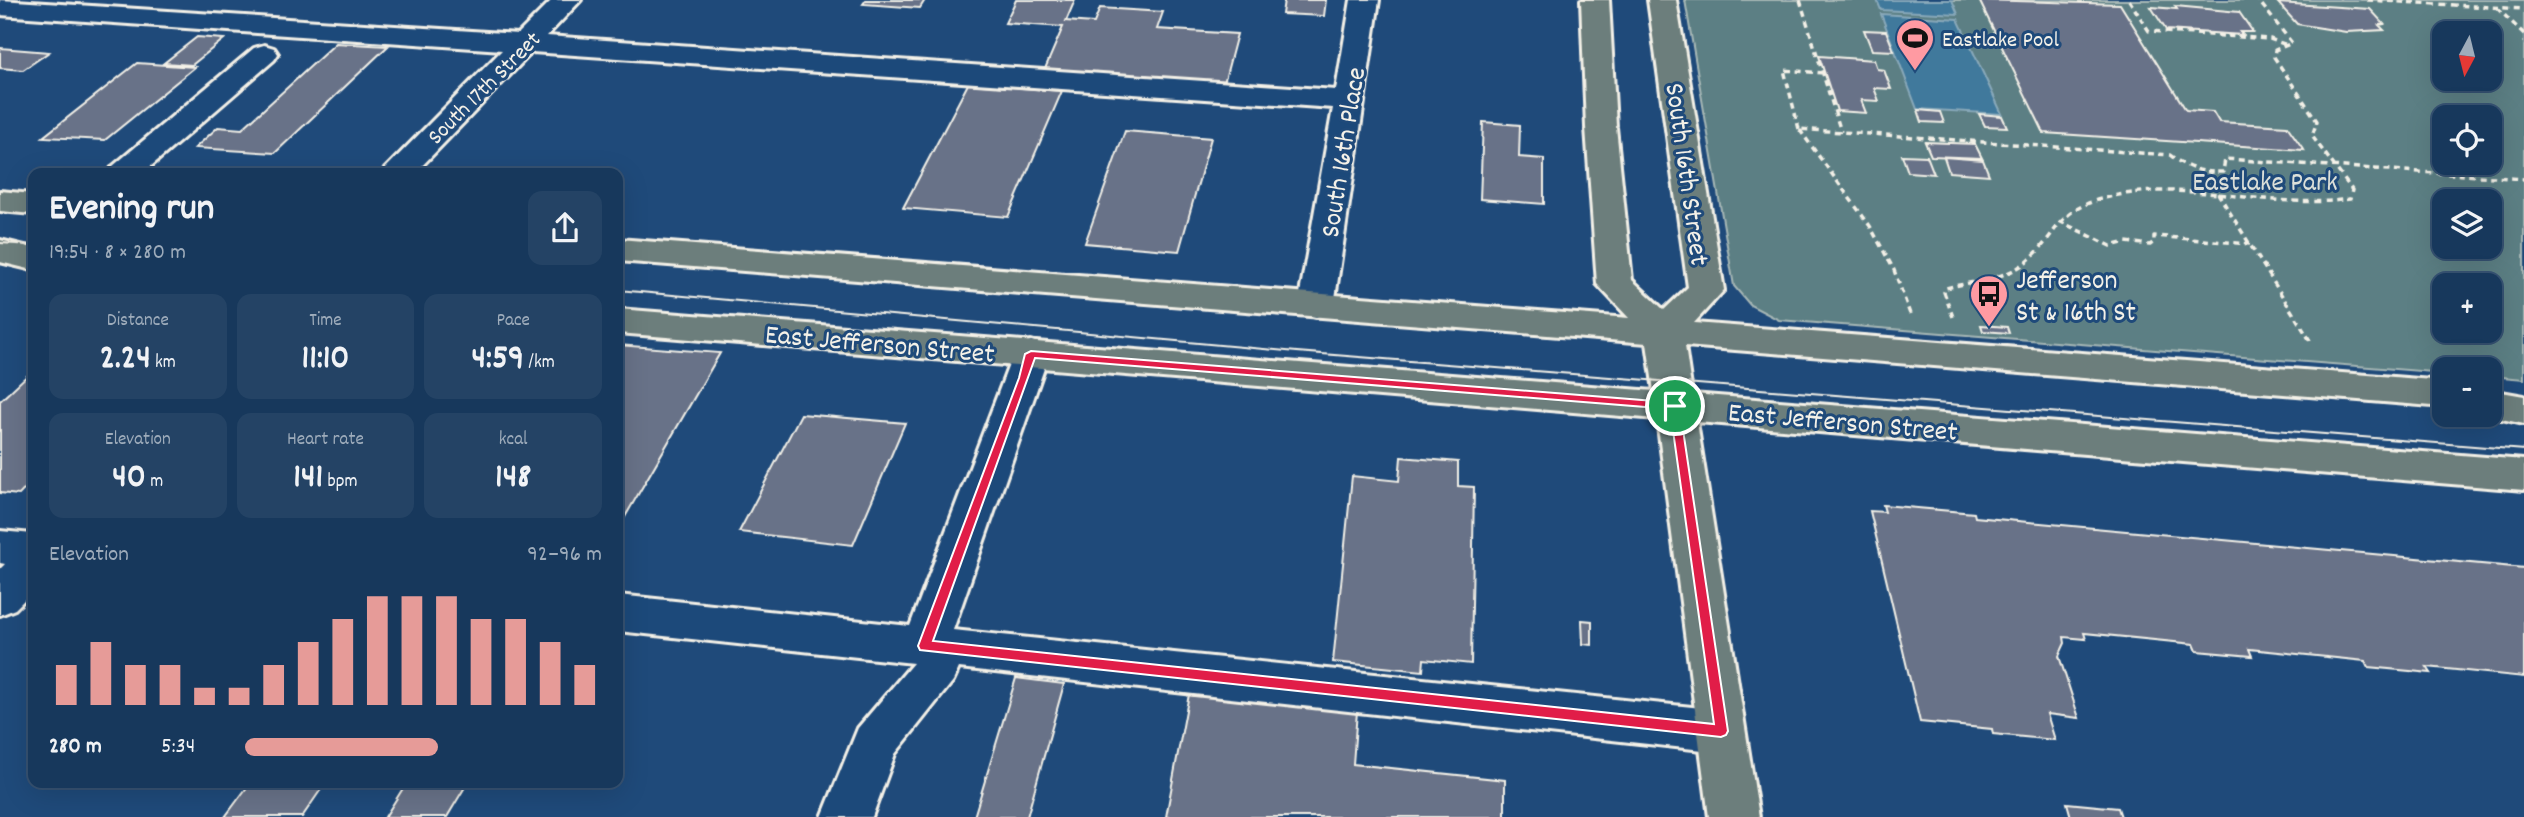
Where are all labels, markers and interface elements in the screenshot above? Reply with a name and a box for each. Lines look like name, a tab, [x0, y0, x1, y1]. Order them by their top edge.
sports icon: Eastlake Pool	[1894, 17, 1936, 72]
north arrow	[2432, 21, 2502, 91]
map controls	[2432, 21, 2502, 427]
street label: South 17th Street	[421, 25, 550, 154]
place label: Eastlake Pool	[1942, 25, 2059, 58]
street label: South 16th Place	[1313, 65, 1379, 241]
street label: South 16th Street	[1651, 81, 1717, 269]
button: locate	[2432, 105, 2502, 175]
park label: Eastlake Park	[2192, 165, 2338, 205]
text: Evening run	[49, 183, 214, 238]
button: layers	[2432, 189, 2502, 259]
button: share	[528, 191, 602, 265]
text: 19:54 · 8 × 280 m	[49, 237, 186, 270]
place label: Jefferson St & 16th St	[2016, 263, 2136, 335]
bus stop icon: Jefferson St & 16th St	[1968, 273, 2010, 328]
button: +	[2432, 273, 2502, 343]
text: Distance	[107, 308, 169, 335]
text: Time	[309, 308, 342, 335]
text: Pace	[496, 308, 530, 335]
street label: East Jefferson Street	[763, 317, 996, 377]
text: 2.24	[100, 335, 151, 385]
text: 11:10	[302, 335, 349, 385]
text: 4:59	[472, 335, 524, 385]
text: km	[151, 350, 176, 377]
text: /km	[524, 350, 555, 377]
button: −	[2432, 357, 2502, 427]
pin	[1645, 376, 1705, 436]
icon: arrive	[1656, 387, 1694, 425]
street label: East Jefferson Street	[1726, 395, 1959, 455]
text: Elevation	[105, 427, 171, 454]
text: Heart rate	[287, 427, 364, 454]
text: kcal	[499, 427, 528, 454]
text: 40	[112, 454, 146, 504]
text: 141	[293, 454, 323, 504]
text: 148	[495, 454, 531, 504]
text: m	[146, 469, 163, 496]
text: bpm	[323, 469, 358, 496]
text: Elevation	[49, 539, 129, 572]
text: 92–96 m	[527, 539, 602, 572]
text: 280 m	[49, 731, 102, 764]
text: 5:34	[161, 731, 195, 764]

